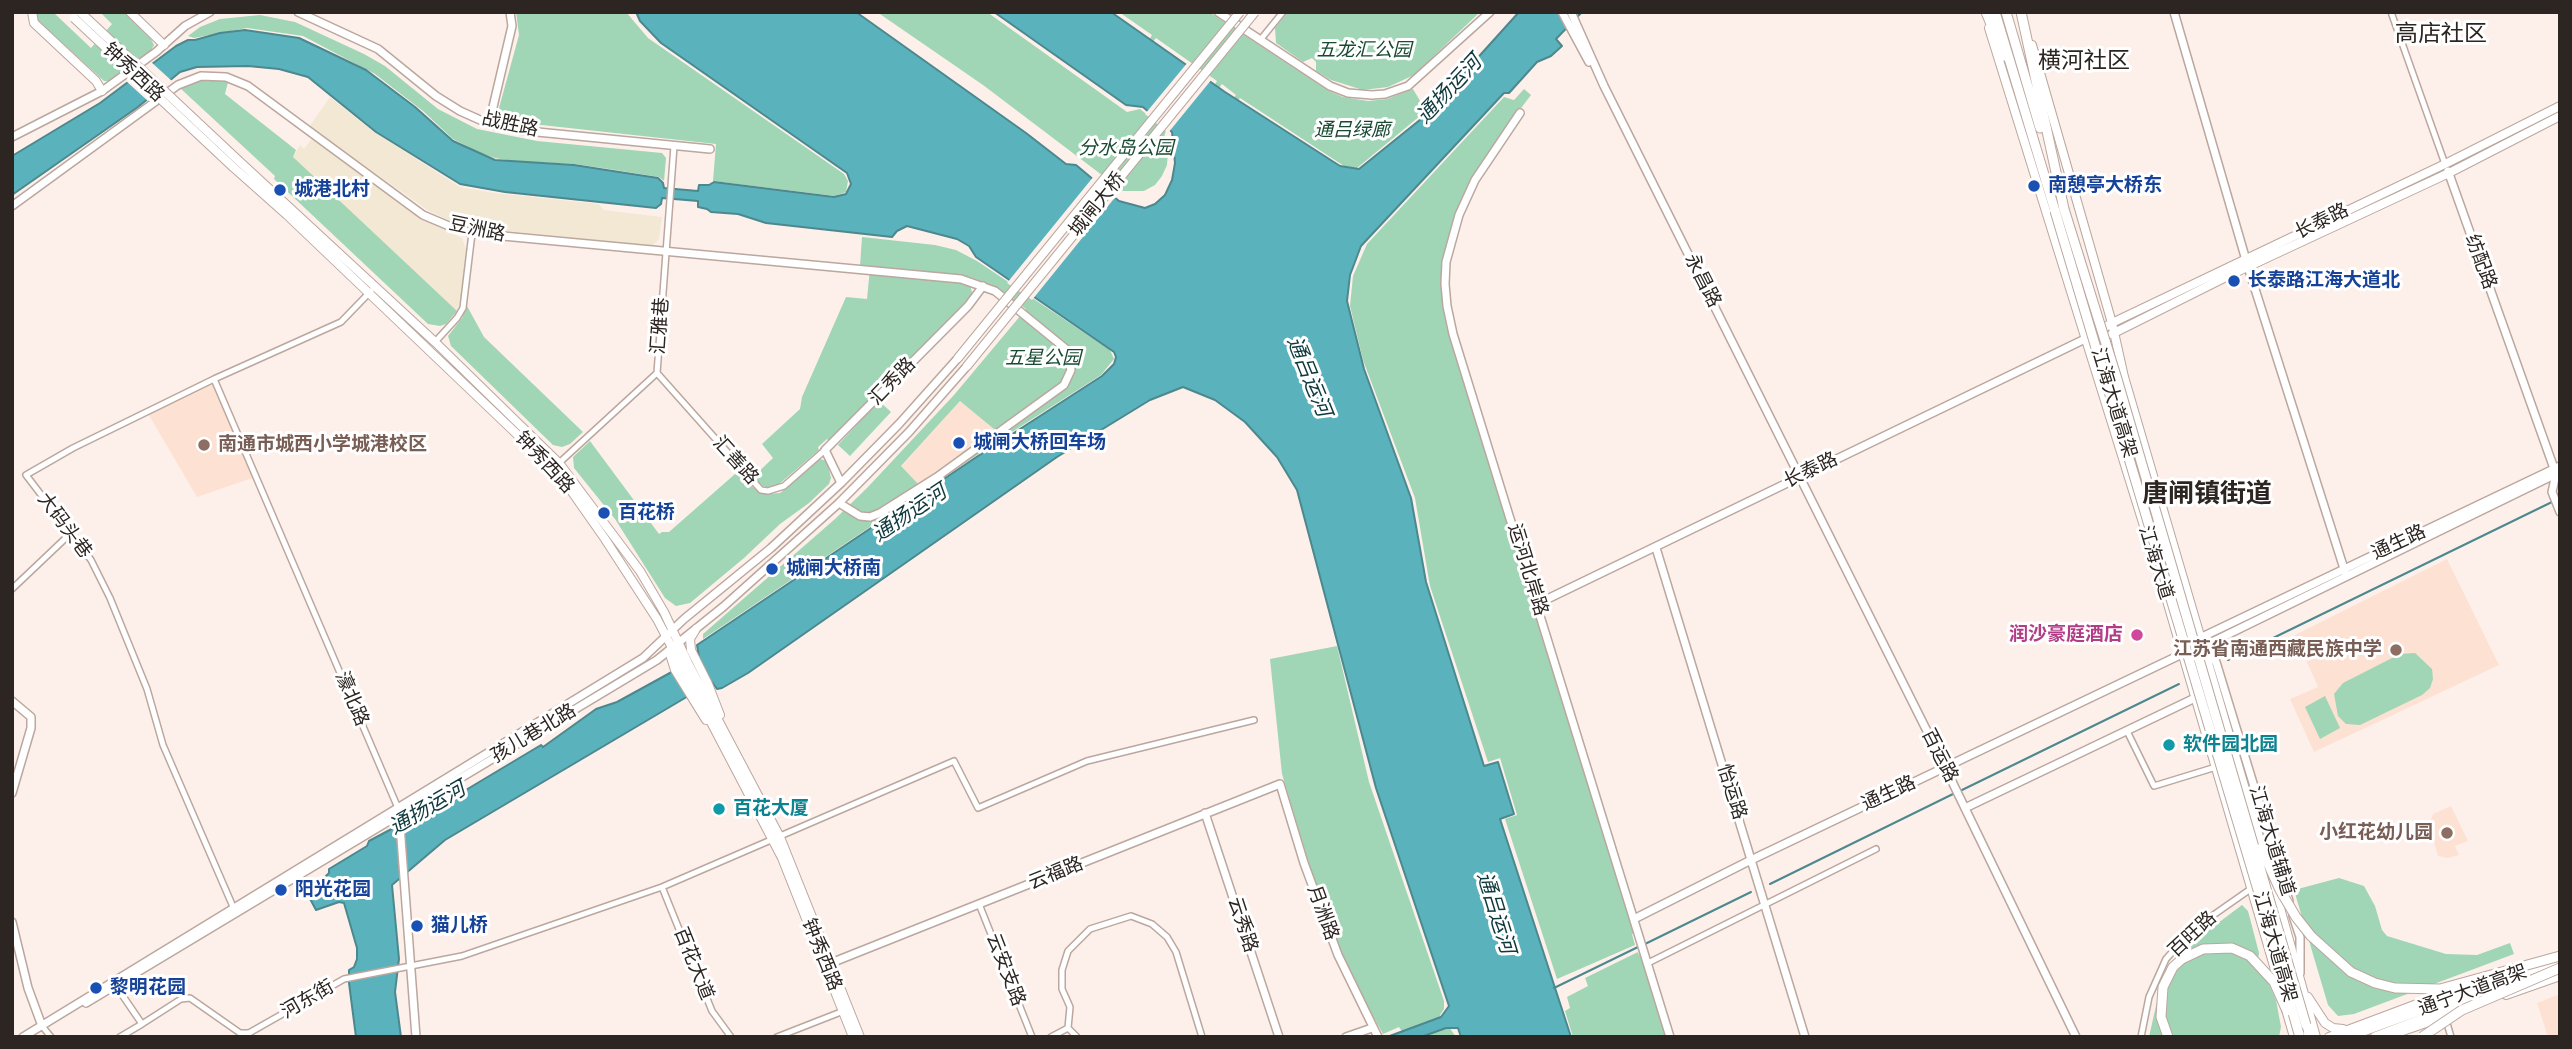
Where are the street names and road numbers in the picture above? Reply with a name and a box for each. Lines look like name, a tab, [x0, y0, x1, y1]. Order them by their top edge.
street label: 钟秀西路	[97, 39, 169, 107]
street label: 战胜路	[480, 108, 540, 142]
street label: 城闸大桥	[1065, 168, 1131, 242]
street label: 长泰路	[2291, 199, 2353, 245]
street label: 豆洲路	[447, 213, 507, 247]
street label: 纺配路	[2460, 231, 2500, 293]
street label: 永昌路	[1679, 250, 1725, 312]
street label: 汇雅巷	[648, 297, 674, 355]
street label: 江海大道高架	[2085, 345, 2141, 461]
street label: 汇秀路	[865, 354, 921, 410]
street label: 钟秀西路	[510, 427, 578, 499]
street label: 汇善路	[707, 432, 763, 490]
street label: 长泰路	[1780, 448, 1842, 494]
street label: 大码头巷	[32, 489, 96, 563]
street label: 运河北岸路	[1502, 521, 1552, 619]
street label: 通生路	[2368, 521, 2430, 565]
street label: 江海大道	[2133, 523, 2177, 603]
street label: 濠北路	[329, 668, 373, 730]
street label: 孩儿巷北路	[487, 700, 581, 768]
street label: 百运路	[1916, 725, 1962, 787]
street label: 怡运路	[1712, 761, 1750, 823]
street label: 通生路	[1858, 772, 1920, 816]
street label: 江海大道辅道	[2243, 783, 2299, 899]
street label: 云福路	[1025, 853, 1087, 895]
street label: 月洲路	[1302, 882, 1342, 944]
street label: 江海大道高架	[2247, 889, 2301, 1005]
street label: 云秀路	[1222, 894, 1262, 956]
street label: 百旺路	[2164, 907, 2222, 963]
street label: 钟秀西路	[796, 915, 846, 995]
street label: 百花大道	[668, 924, 718, 1004]
street label: 云安支路	[981, 930, 1029, 1010]
street label: 通宁大道高架	[2416, 961, 2530, 1021]
street label: 河东街	[278, 976, 338, 1024]

